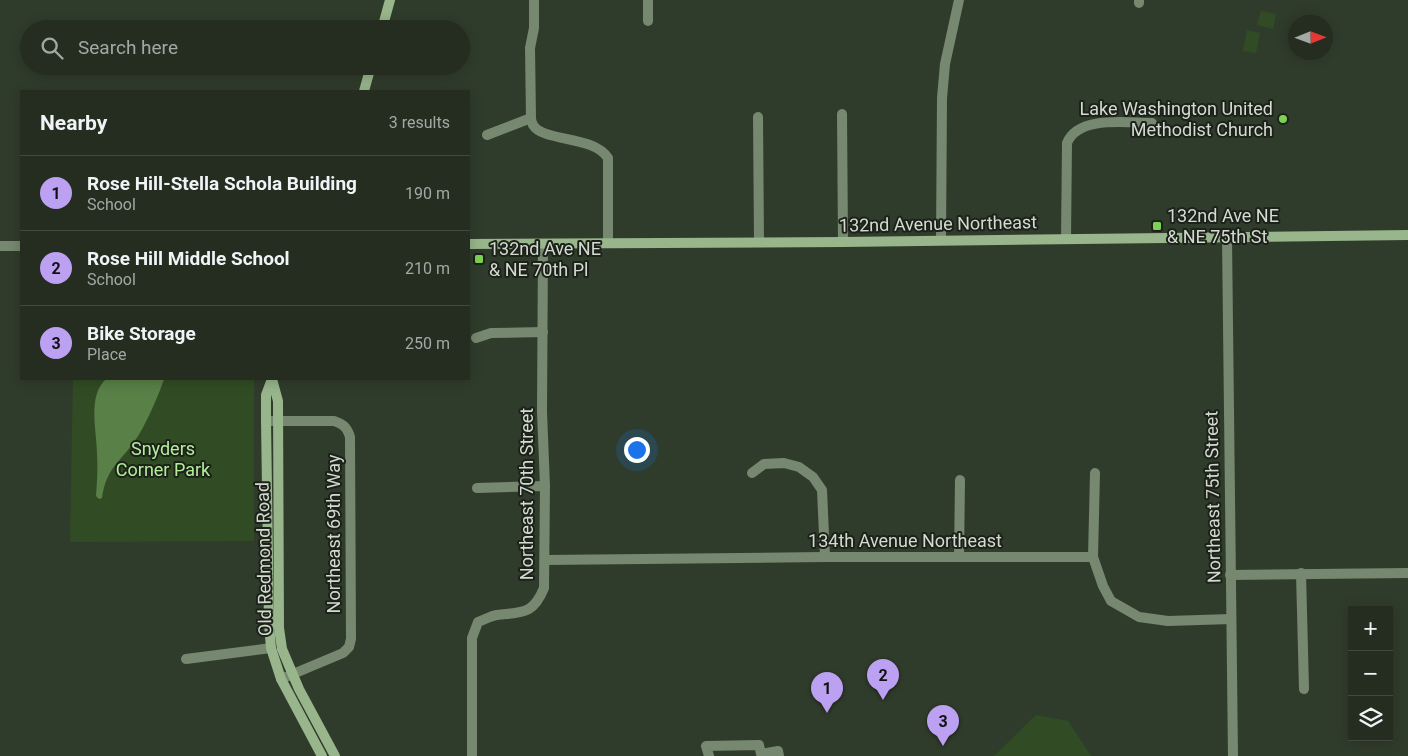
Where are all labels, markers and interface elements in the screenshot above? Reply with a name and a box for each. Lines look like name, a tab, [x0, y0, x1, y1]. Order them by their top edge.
north arrow	[1288, 15, 1333, 60]
search box	[20, 20, 470, 75]
icon: search	[38, 34, 66, 62]
text: Search here	[78, 36, 178, 59]
place label: Lake Washington United Methodist Church	[1080, 98, 1273, 140]
text: Nearby	[40, 111, 107, 135]
text: 3 results	[389, 113, 450, 132]
marker: Lake Washington United Methodist Church	[1277, 113, 1289, 125]
text: Rose Hill-Stella Schola Building	[87, 172, 357, 195]
text: 1	[51, 184, 61, 203]
text: 190 m	[405, 184, 450, 203]
text: School	[87, 195, 136, 214]
place label: 132nd Ave NE & NE 75th St	[1167, 205, 1279, 247]
street label: 132nd Avenue Northeast	[839, 211, 1037, 236]
marker: 132nd Ave NE & NE 75th St	[1151, 220, 1163, 232]
place label: 132nd Ave NE & NE 70th Pl	[489, 238, 601, 280]
text: Rose Hill Middle School	[87, 247, 290, 270]
marker: 132nd Ave NE & NE 70th Pl	[473, 253, 485, 265]
text: 2	[51, 259, 61, 278]
text: 210 m	[405, 259, 450, 278]
text: School	[87, 270, 136, 289]
text: Bike Storage	[87, 322, 196, 345]
text: 3	[51, 334, 61, 353]
text: 250 m	[405, 334, 450, 353]
text: Place	[87, 345, 127, 364]
street label: Northeast 70th Street	[516, 408, 537, 580]
street label: Northeast 75th Street	[1200, 411, 1225, 583]
your location	[624, 437, 650, 463]
park label: Snyders Corner Park	[116, 438, 211, 480]
street label: Northeast 69th Way	[323, 454, 344, 613]
street label: Old Redmond Road	[252, 482, 275, 636]
street label: 134th Avenue Northeast	[808, 530, 1002, 551]
map controls	[1348, 606, 1393, 741]
button: +	[1348, 606, 1393, 651]
button: −	[1348, 651, 1393, 696]
pin: 2	[867, 659, 899, 700]
pin: 1	[811, 672, 843, 713]
button: layers	[1348, 696, 1393, 741]
pin: 3	[927, 705, 959, 746]

